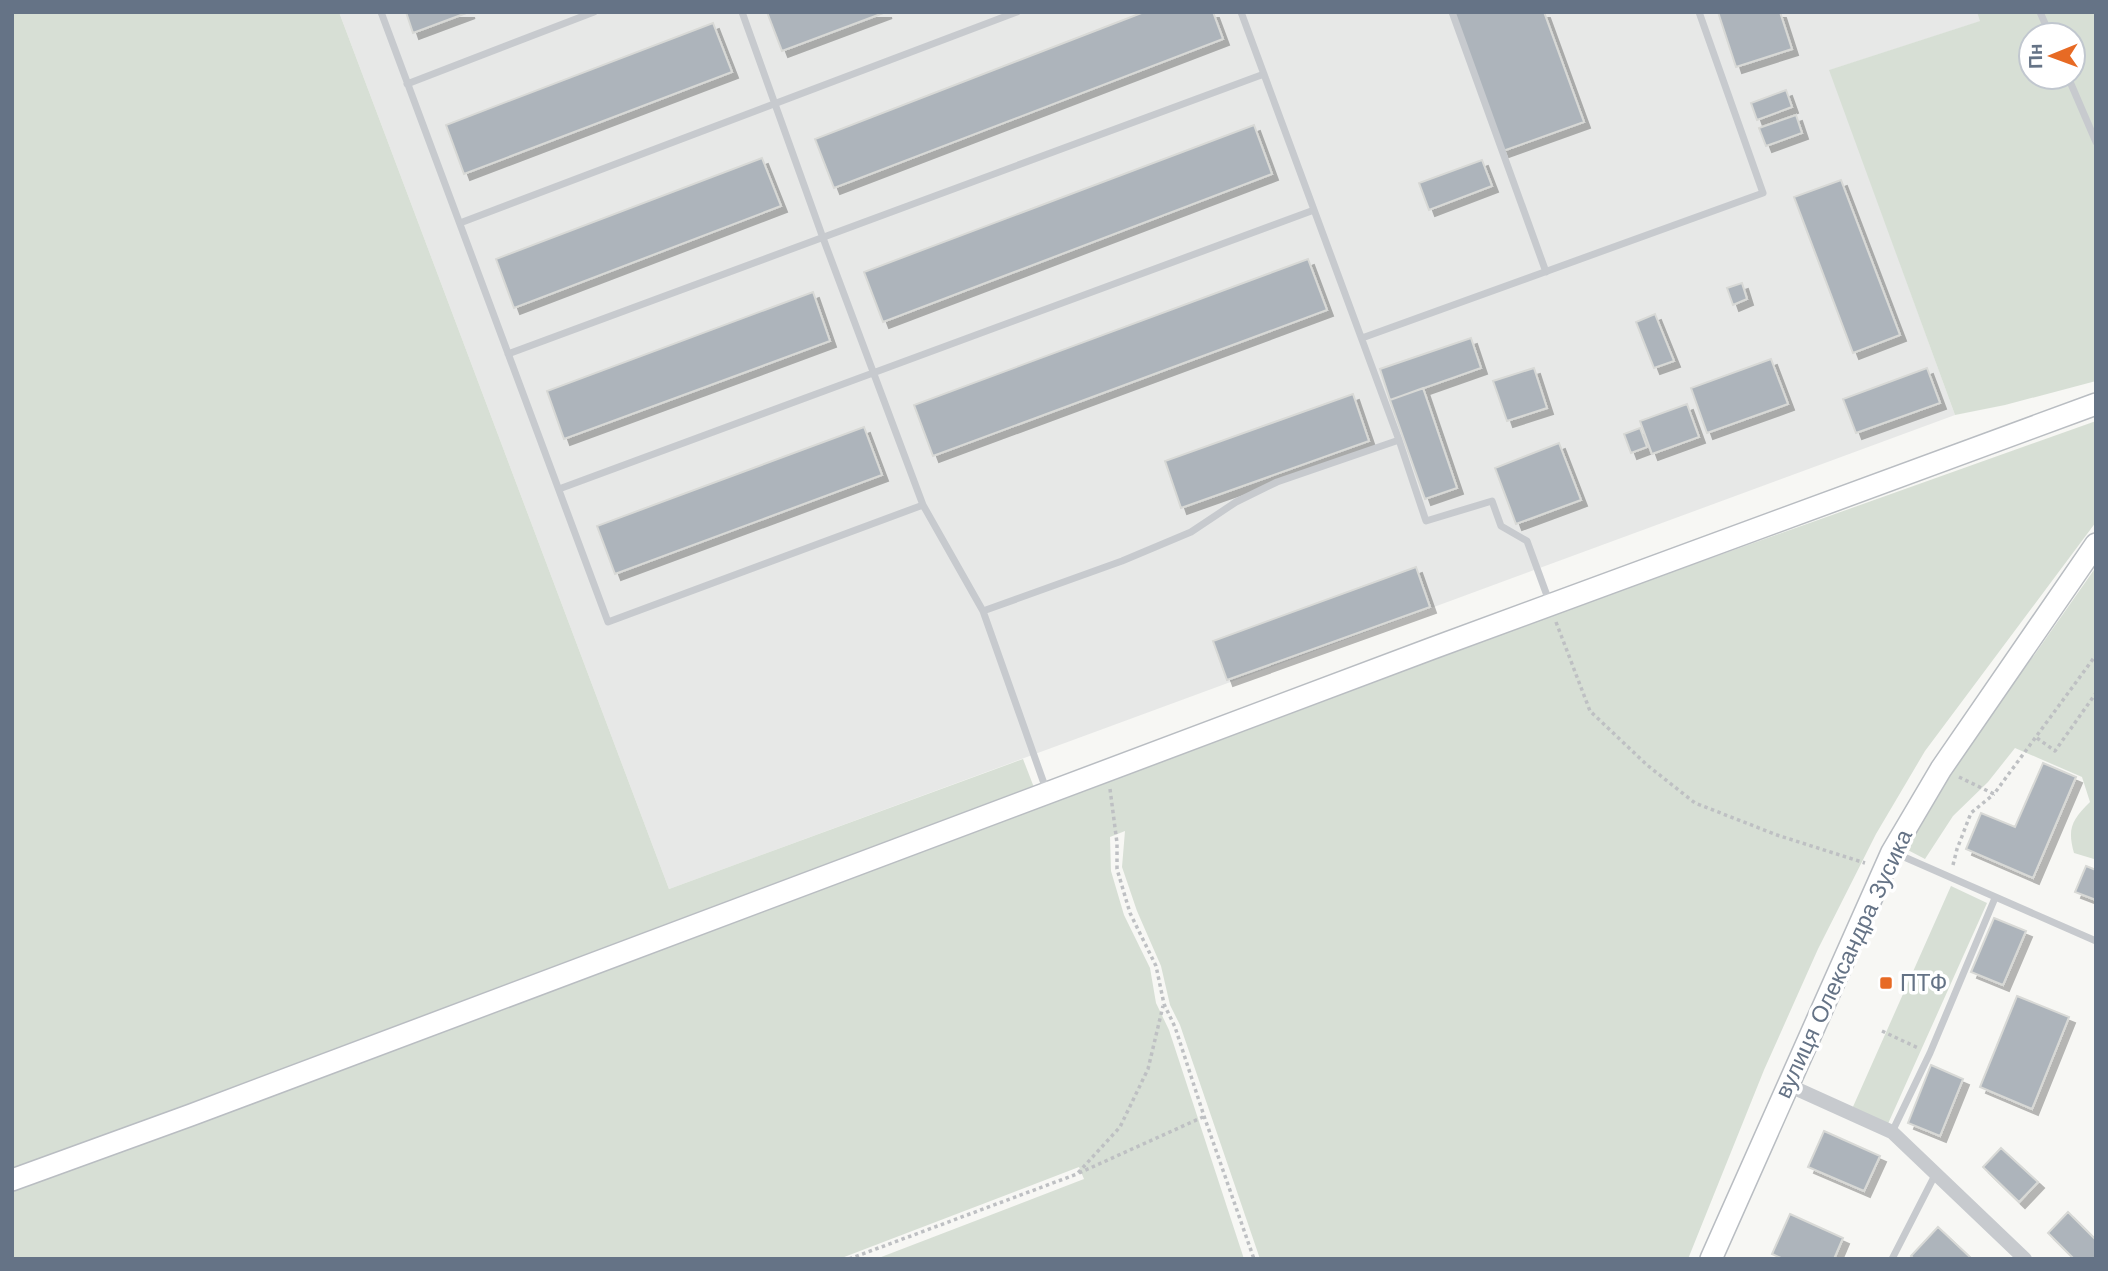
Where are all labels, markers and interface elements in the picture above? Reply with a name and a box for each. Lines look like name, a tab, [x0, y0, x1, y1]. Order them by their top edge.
north arrow	[2017, 21, 2087, 91]
text: Пн	[2024, 44, 2047, 69]
street label: вулиця Олександра Зусика	[1770, 825, 1918, 1103]
place label: ПТФ	[1900, 970, 1947, 997]
marker: ПТФ	[1878, 975, 1894, 991]

